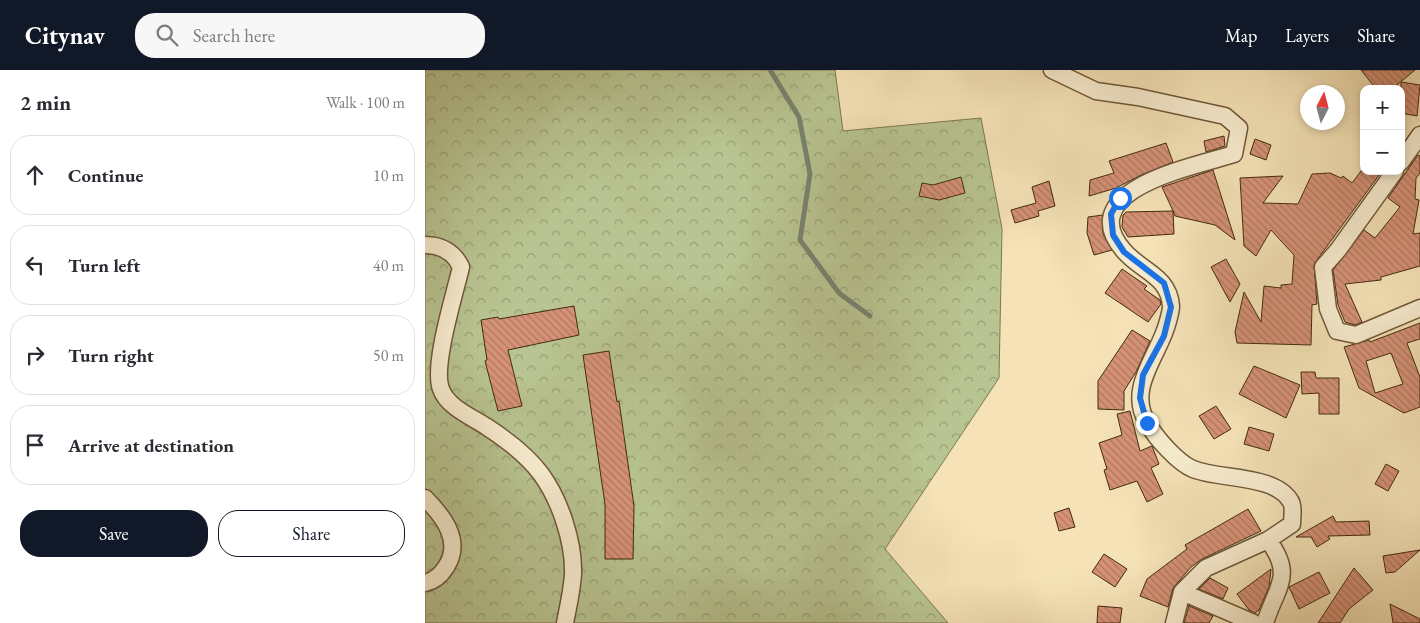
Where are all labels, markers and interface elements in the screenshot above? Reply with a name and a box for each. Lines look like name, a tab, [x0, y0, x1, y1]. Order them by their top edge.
search box	[135, 13, 485, 58]
text: Citynav	[25, 20, 105, 51]
icon: search	[153, 21, 181, 49]
text: Search here	[193, 23, 275, 48]
text: Map	[1225, 24, 1257, 47]
text: Layers	[1285, 24, 1329, 47]
text: Share	[1357, 24, 1395, 47]
north arrow	[1300, 85, 1345, 130]
map controls	[1360, 85, 1405, 175]
button: +	[1360, 85, 1405, 130]
text: 2 min	[20, 89, 71, 116]
text: Walk · 100 m	[326, 92, 405, 113]
button: −	[1360, 130, 1405, 175]
icon: ahead	[21, 161, 49, 189]
text: Continue	[68, 163, 143, 188]
text: 10 m	[373, 165, 404, 186]
route start	[1109, 187, 1132, 210]
icon: left	[21, 251, 49, 279]
text: Turn left	[68, 253, 140, 278]
text: 40 m	[373, 255, 404, 276]
icon: right	[21, 341, 49, 369]
text: Turn right	[68, 343, 154, 368]
text: 50 m	[373, 345, 404, 366]
route end	[1136, 412, 1159, 435]
icon: arrive	[21, 431, 49, 459]
text: Arrive at destination	[68, 433, 234, 458]
button: Save	[20, 510, 208, 557]
button: Share	[218, 510, 405, 557]

